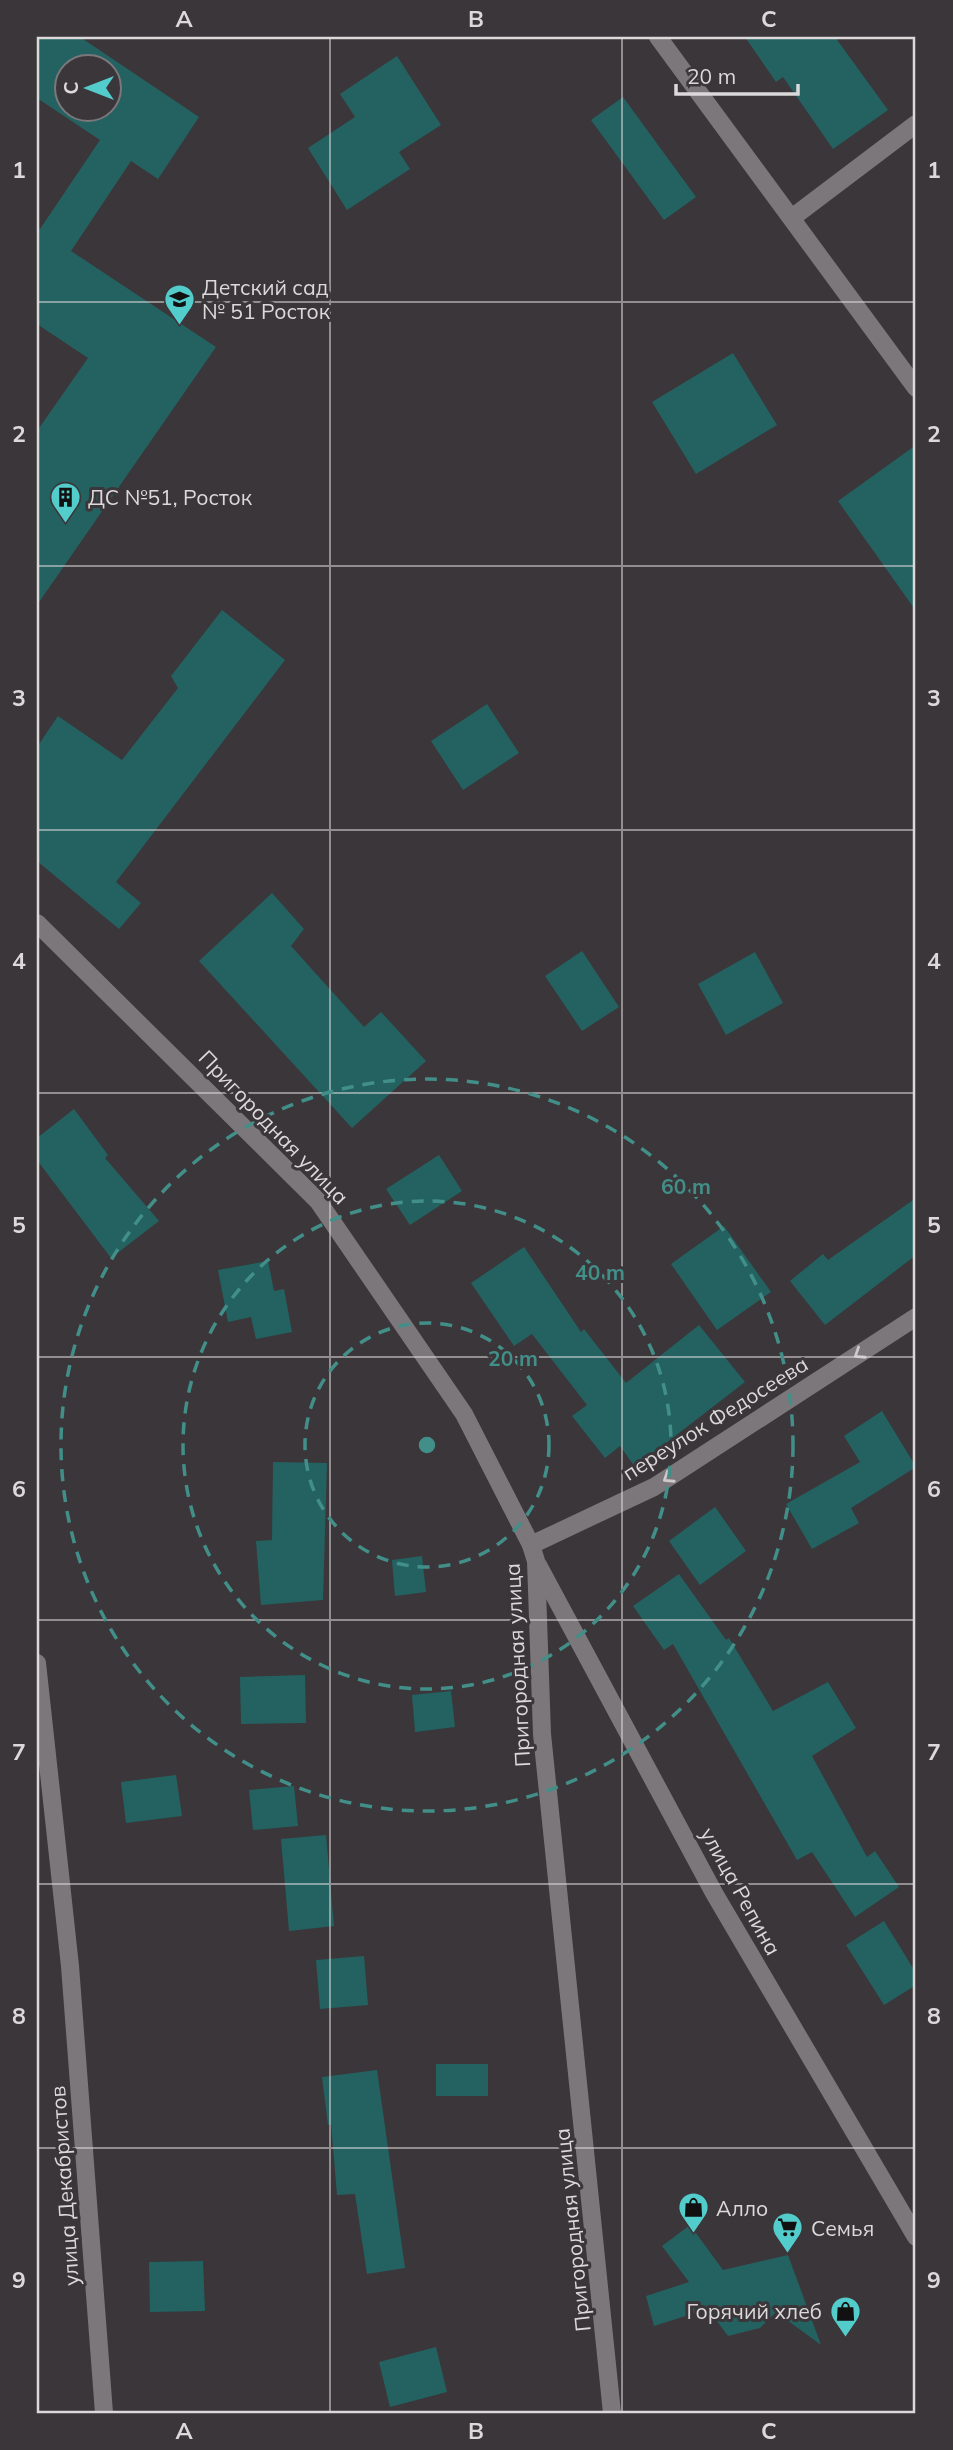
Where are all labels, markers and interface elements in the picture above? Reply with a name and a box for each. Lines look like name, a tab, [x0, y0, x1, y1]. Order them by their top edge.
text: A	[175, 4, 193, 33]
text: B	[468, 4, 484, 33]
text: C	[761, 4, 777, 33]
north arrow	[52, 52, 122, 122]
scale bar	[676, 52, 799, 96]
text: 20 m	[687, 63, 736, 89]
text: С	[59, 81, 83, 95]
text: 1	[12, 155, 26, 184]
text: 1	[927, 155, 941, 184]
place label: Детский сад № 51 Росток	[202, 274, 331, 324]
school or university icon: Детский сад № 51 Росток	[162, 282, 196, 326]
text: 2	[12, 419, 26, 448]
text: 2	[927, 419, 941, 448]
building icon: ДС №51, Росток	[48, 480, 82, 524]
place label: ДС №51, Росток	[88, 484, 253, 510]
text: 3	[12, 683, 26, 712]
text: 3	[927, 683, 941, 712]
text: 4	[12, 946, 26, 975]
text: 4	[927, 946, 941, 975]
street label: Пригородная улица	[194, 1044, 354, 1210]
text: 60 m	[661, 1173, 711, 1199]
text: 5	[12, 1210, 26, 1239]
text: 5	[927, 1210, 941, 1239]
text: 40 m	[575, 1259, 625, 1285]
text: 20 m	[488, 1345, 538, 1371]
one-way arrow	[854, 1346, 867, 1359]
street label: переулок Федосеева	[617, 1350, 813, 1486]
centre of rings	[415, 1433, 439, 1457]
one-way arrow	[662, 1469, 675, 1482]
text: 6	[12, 1474, 26, 1503]
text: 6	[927, 1474, 941, 1503]
street label: Пригородная улица	[499, 1562, 535, 1768]
text: 7	[12, 1737, 26, 1766]
text: 7	[927, 1737, 941, 1766]
street label: улица Репина	[695, 1823, 787, 1959]
text: 8	[12, 2001, 26, 2030]
text: 8	[927, 2001, 941, 2030]
street label: улица Декабристов	[44, 2085, 84, 2287]
street label: Пригородная улица	[548, 2127, 596, 2333]
shop icon: Алло	[676, 2191, 710, 2235]
place label: Алло	[716, 2195, 768, 2221]
supermarket icon: Семья	[771, 2211, 805, 2255]
place label: Семья	[811, 2215, 874, 2241]
text: 9	[12, 2265, 26, 2294]
text: 9	[927, 2265, 941, 2294]
shop icon: Горячий хлеб	[828, 2294, 862, 2338]
place label: Горячий хлеб	[686, 2298, 822, 2324]
text: A	[175, 2416, 193, 2445]
text: B	[468, 2416, 484, 2445]
text: C	[761, 2416, 777, 2445]

